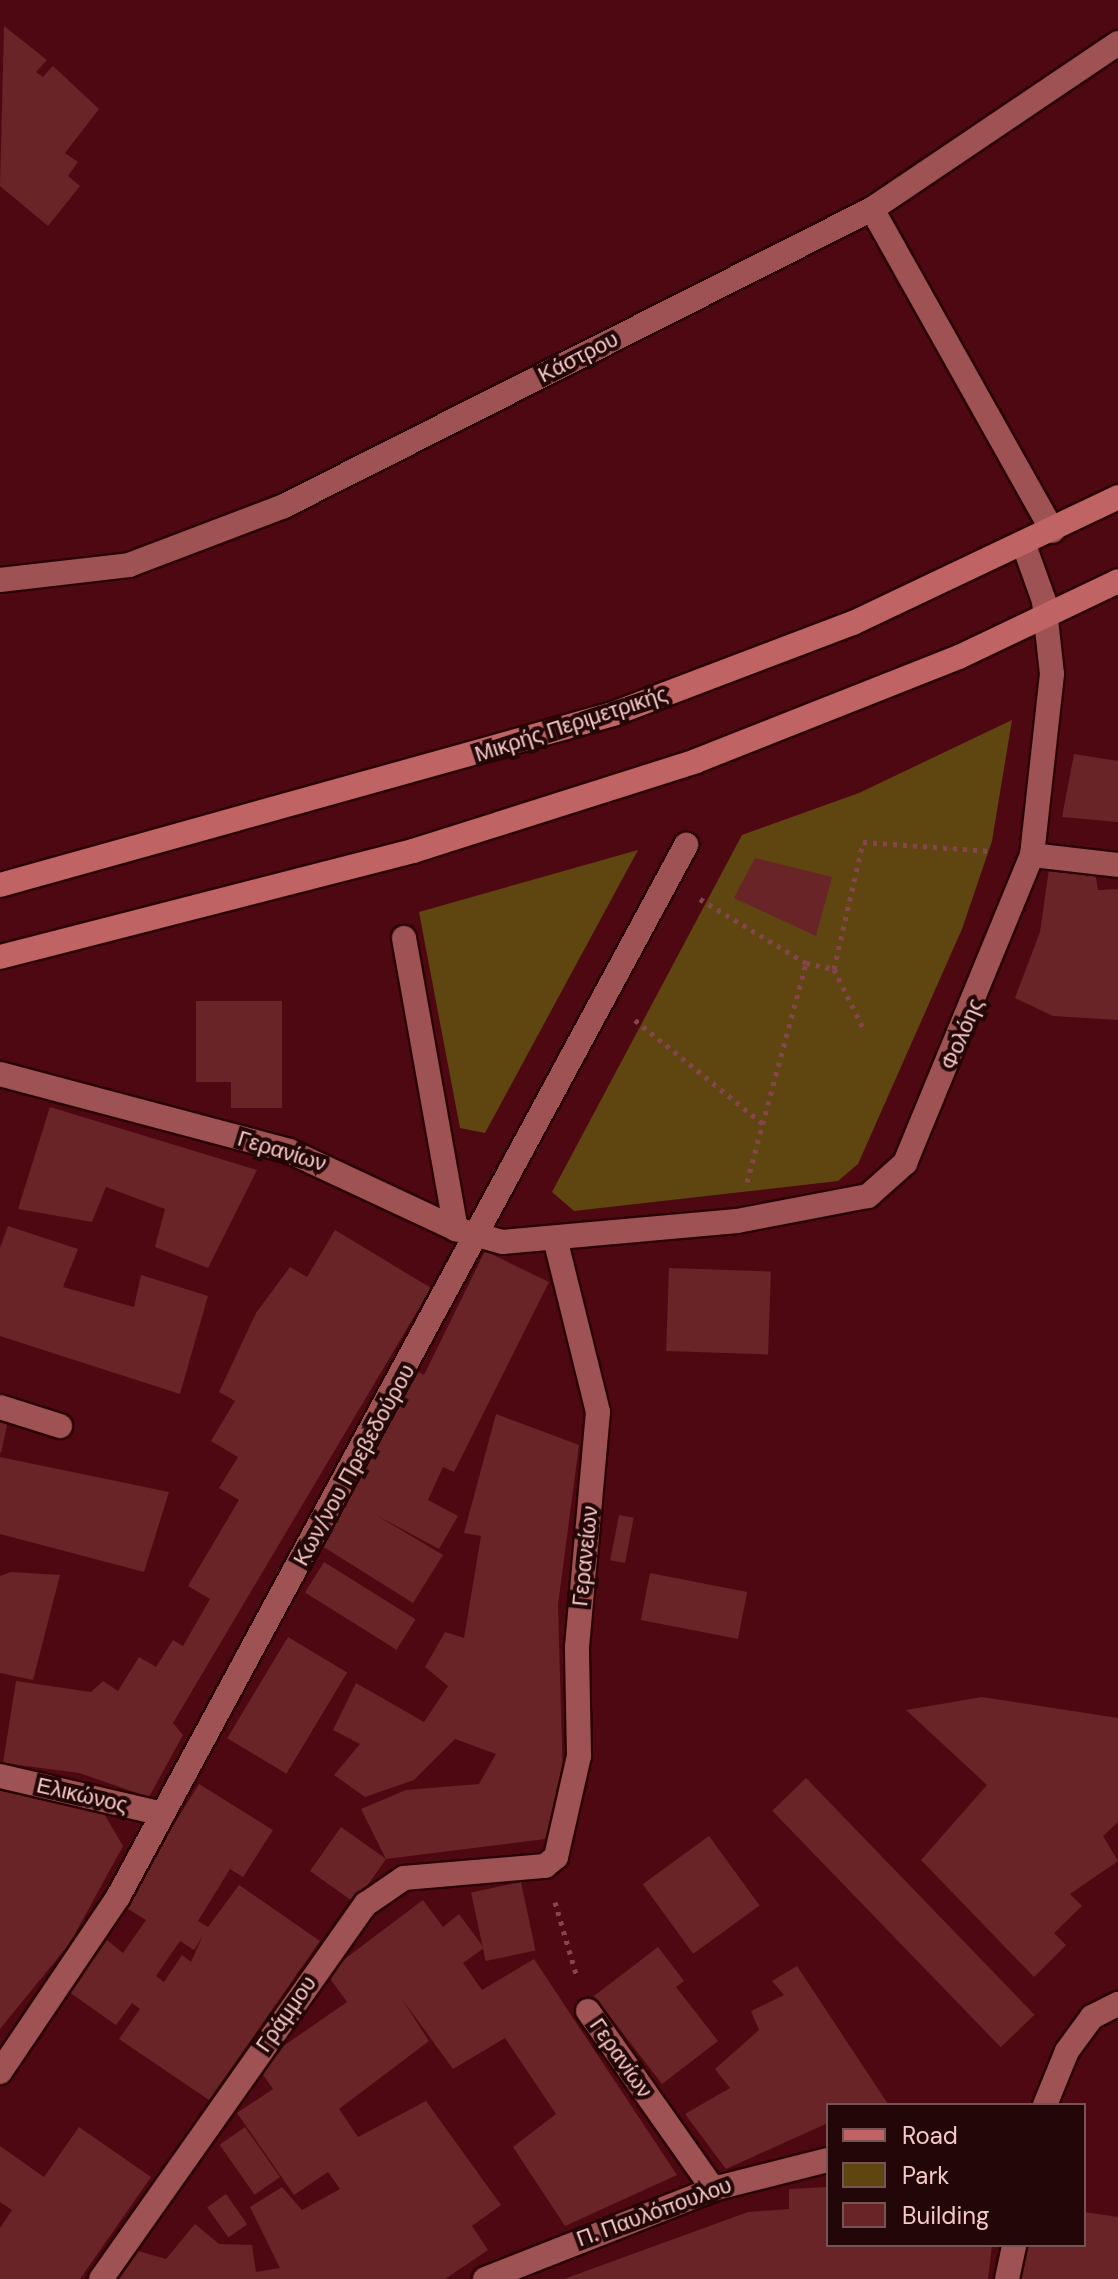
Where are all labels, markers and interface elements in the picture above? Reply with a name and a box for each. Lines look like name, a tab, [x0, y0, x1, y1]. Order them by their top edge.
street label: Κάστρου	[534, 326, 622, 388]
street label: Μικρής Περιμετρικής	[471, 680, 671, 768]
street label: Φολόης	[935, 994, 989, 1074]
street label: Γερανίων	[235, 1125, 329, 1177]
street label: Κων/νου Πρεβεδούρου	[288, 1360, 420, 1570]
street label: Γερανείων	[567, 1504, 603, 1608]
street label: Ελικώνος	[34, 1772, 130, 1818]
street label: Γράμμου	[250, 1971, 322, 2057]
street label: Γερανίων	[584, 2013, 658, 2103]
legend	[826, 2103, 1086, 2247]
text: Road	[902, 2120, 958, 2151]
text: Park	[902, 2160, 949, 2191]
street label: Π. Παυλόπουλου	[573, 2172, 735, 2252]
text: Building	[902, 2200, 989, 2231]

